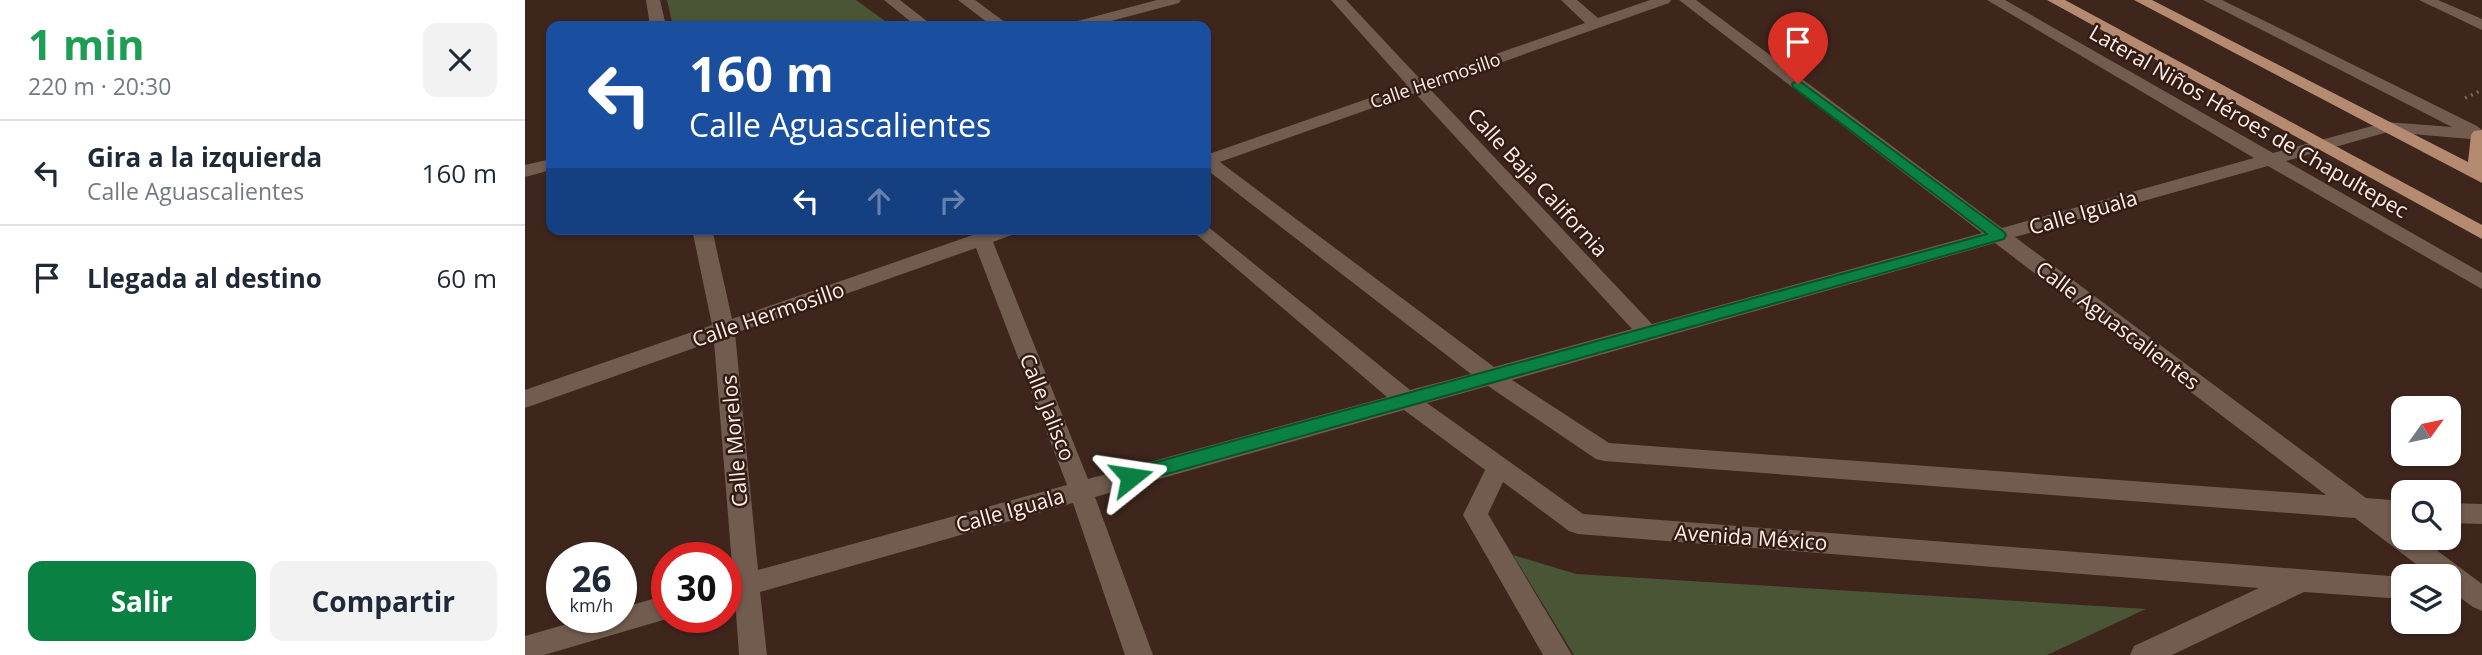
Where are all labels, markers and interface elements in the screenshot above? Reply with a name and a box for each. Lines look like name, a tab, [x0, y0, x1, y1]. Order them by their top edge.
pin	[1768, 12.0, 1828, 84]
text: 1 min	[28, 15, 145, 72]
street label: Lateral Niños Héroes de Chapultepec	[2085, 18, 2413, 224]
button: close	[423, 23, 497, 97]
icon: arrive	[1779, 23, 1817, 61]
text: 160 m	[689, 40, 834, 106]
street label: Calle Hermosillo	[1367, 46, 1503, 114]
icon: left	[574, 49, 665, 140]
text: 220 m · 20:30	[28, 70, 171, 102]
street label: Calle Baja California	[1462, 101, 1614, 263]
text: Calle Aguascalientes	[689, 103, 991, 146]
text: Gira a la izquierda	[87, 139, 322, 175]
icon: left	[28, 154, 66, 192]
text: 160 m	[422, 155, 497, 191]
text: Calle Aguascalientes	[87, 175, 304, 207]
icon: left	[787, 182, 825, 220]
icon: ahead	[860, 182, 898, 220]
icon: right	[933, 182, 971, 220]
street label: Calle Iguala	[2026, 183, 2140, 241]
street label: Calle Aguascalientes	[2030, 254, 2206, 396]
icon: arrive	[28, 259, 66, 297]
text: Llegada al destino	[87, 260, 322, 296]
text: 60 m	[436, 260, 497, 296]
street label: Calle Hermosillo	[688, 275, 848, 353]
street label: Calle Jalisco	[1014, 349, 1082, 465]
street label: Calle Morelos	[714, 374, 754, 508]
north arrow	[2391, 396, 2461, 466]
map controls	[2391, 396, 2461, 634]
position arrow	[1094, 440, 1168, 514]
button: search	[2391, 480, 2461, 550]
street label: Calle Iguala	[953, 481, 1067, 539]
street label: Avenida México	[1674, 518, 1828, 556]
speed limit sign: 30	[651, 542, 742, 633]
text: 26	[571, 555, 612, 602]
button: Salir	[28, 561, 256, 641]
button: Compartir	[270, 561, 497, 641]
button: layers	[2391, 564, 2461, 634]
text: km/h	[570, 593, 613, 617]

